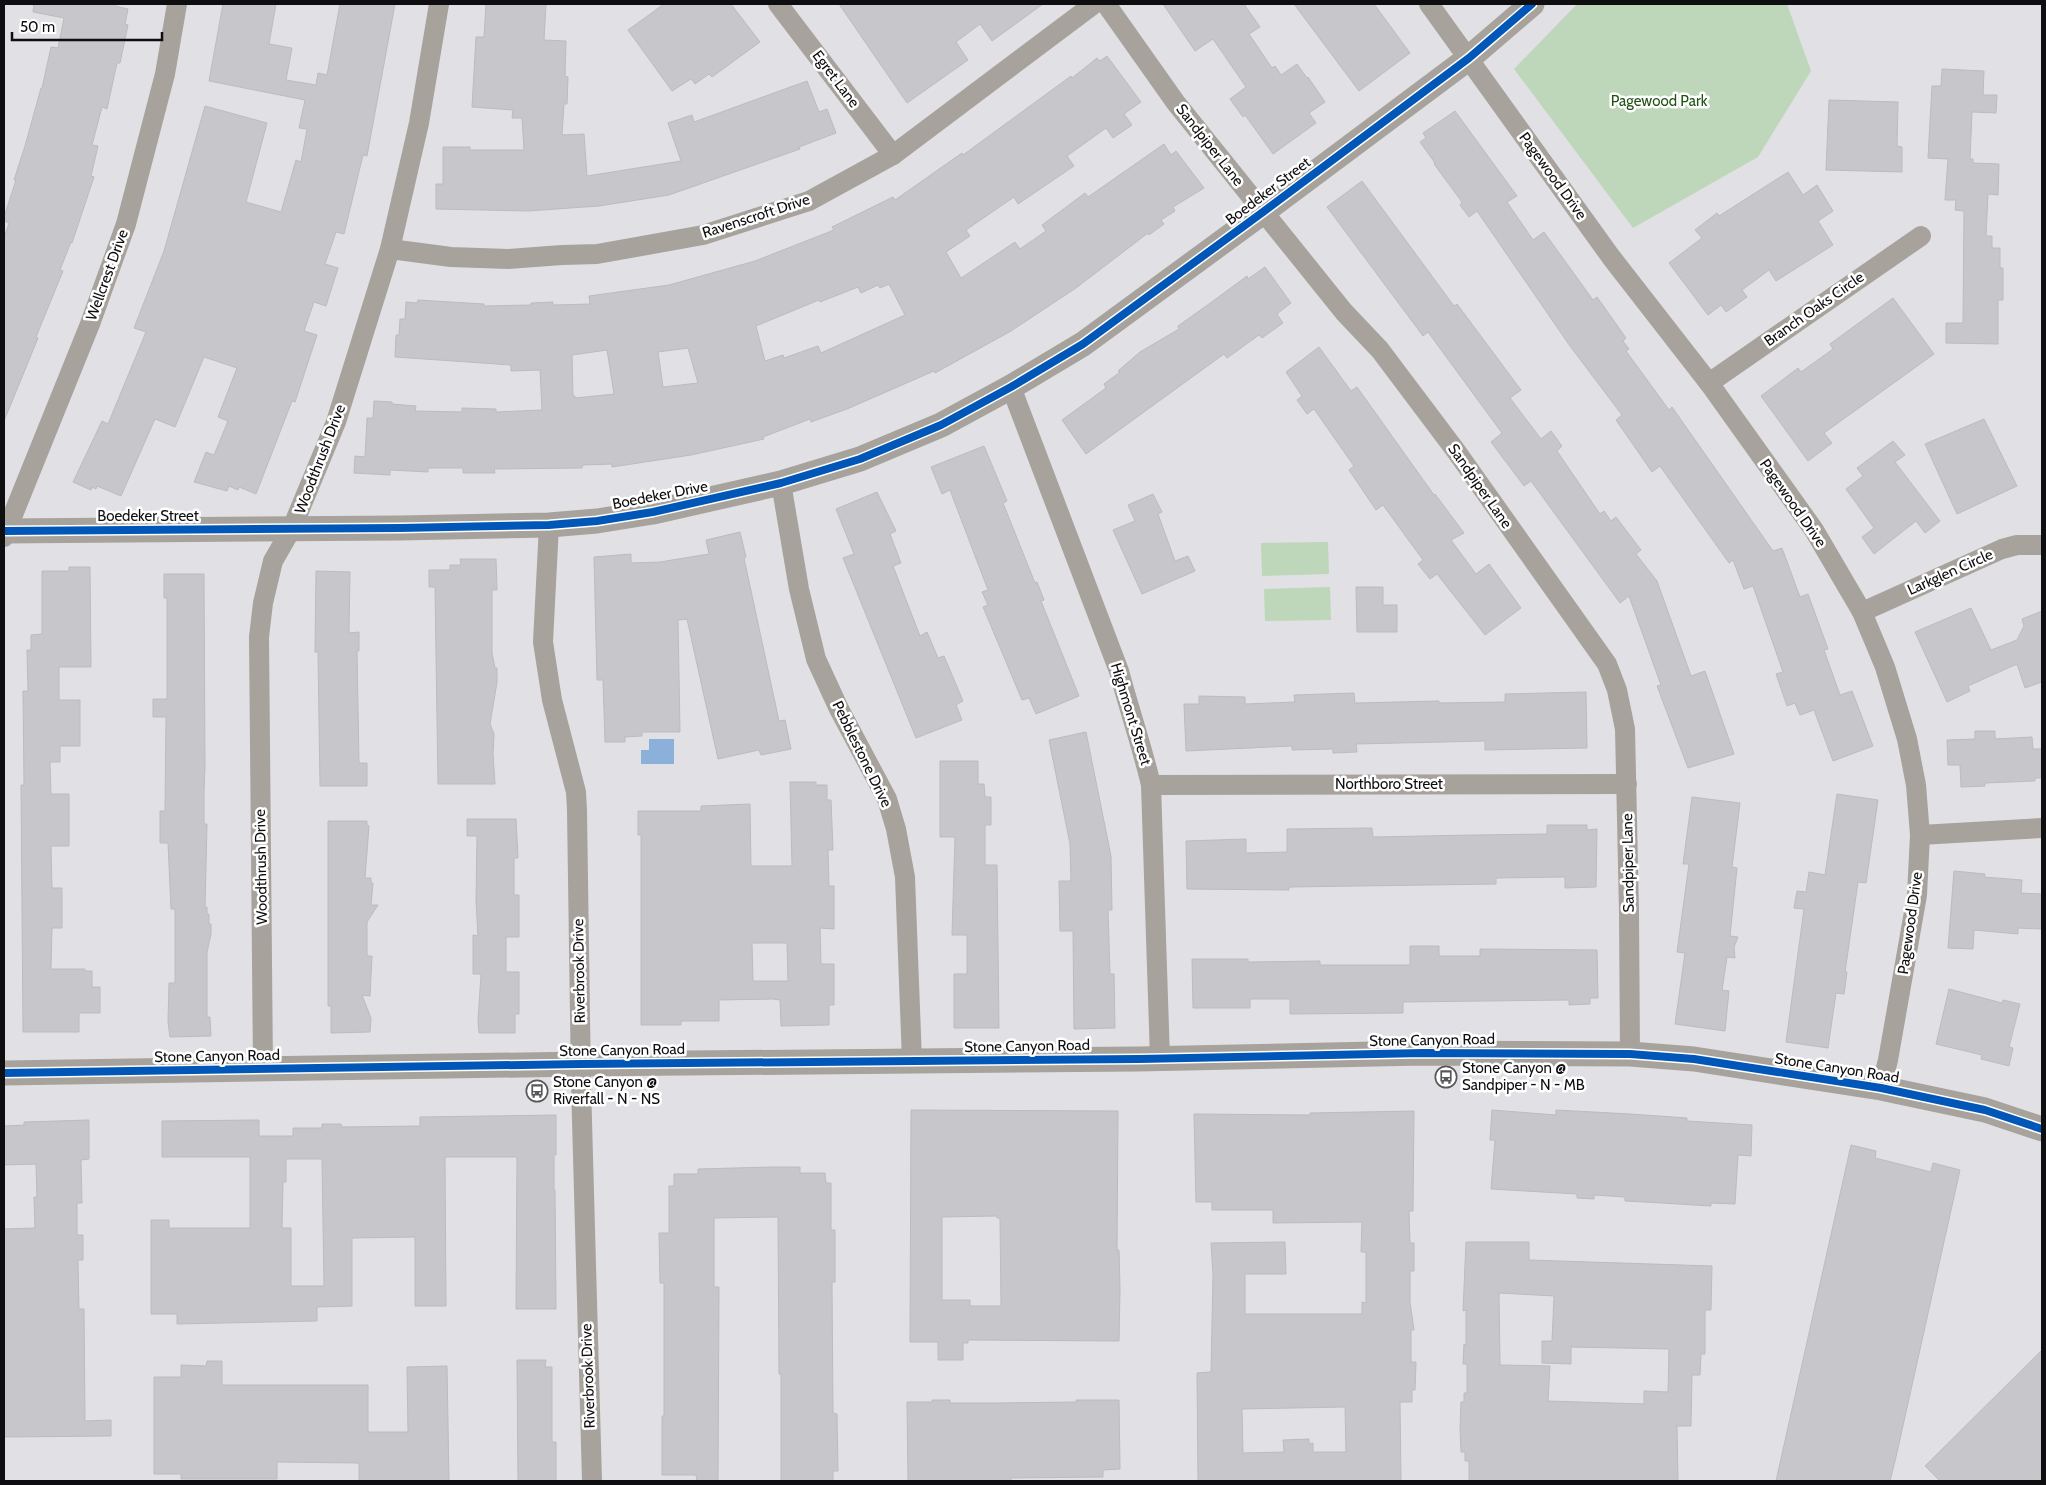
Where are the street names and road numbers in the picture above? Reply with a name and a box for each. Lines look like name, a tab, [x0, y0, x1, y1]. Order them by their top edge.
street label: Egret Lane	[809, 47, 864, 111]
street label: Sandpiper Lane	[1172, 100, 1248, 190]
street label: Pagewood Drive	[1515, 129, 1591, 223]
street label: Boedeker Street	[1222, 153, 1314, 229]
street label: Ravenscroft Drive	[700, 190, 812, 242]
street label: Wellcrest Drive	[82, 227, 132, 323]
street label: Branch Oaks Circle	[1761, 268, 1868, 350]
street label: Woodthrush Drive	[291, 402, 349, 516]
street label: Sandpiper Lane	[1444, 440, 1516, 532]
street label: Pagewood Drive	[1756, 455, 1830, 551]
street label: Boedeker Drive	[611, 477, 709, 513]
street label: Boedeker Street	[97, 507, 199, 525]
street label: Larkglen Circle	[1904, 545, 1996, 599]
street label: Highmont Street	[1107, 661, 1155, 767]
street label: Pebblestone Drive	[828, 698, 896, 811]
street label: Northboro Street	[1335, 775, 1443, 793]
street label: Woodthrush Drive	[251, 809, 271, 925]
street label: Sandpiper Lane	[1618, 813, 1638, 913]
street label: Pagewood Drive	[1894, 870, 1926, 975]
street label: Riverbrook Drive	[569, 918, 589, 1024]
street label: Stone Canyon Road	[1369, 1030, 1495, 1050]
street label: Stone Canyon Road	[964, 1036, 1090, 1056]
street label: Stone Canyon Road	[559, 1040, 685, 1060]
street label: Stone Canyon Road	[154, 1046, 280, 1066]
street label: Stone Canyon Road	[1773, 1049, 1901, 1087]
street label: Riverbrook Drive	[577, 1323, 599, 1429]

